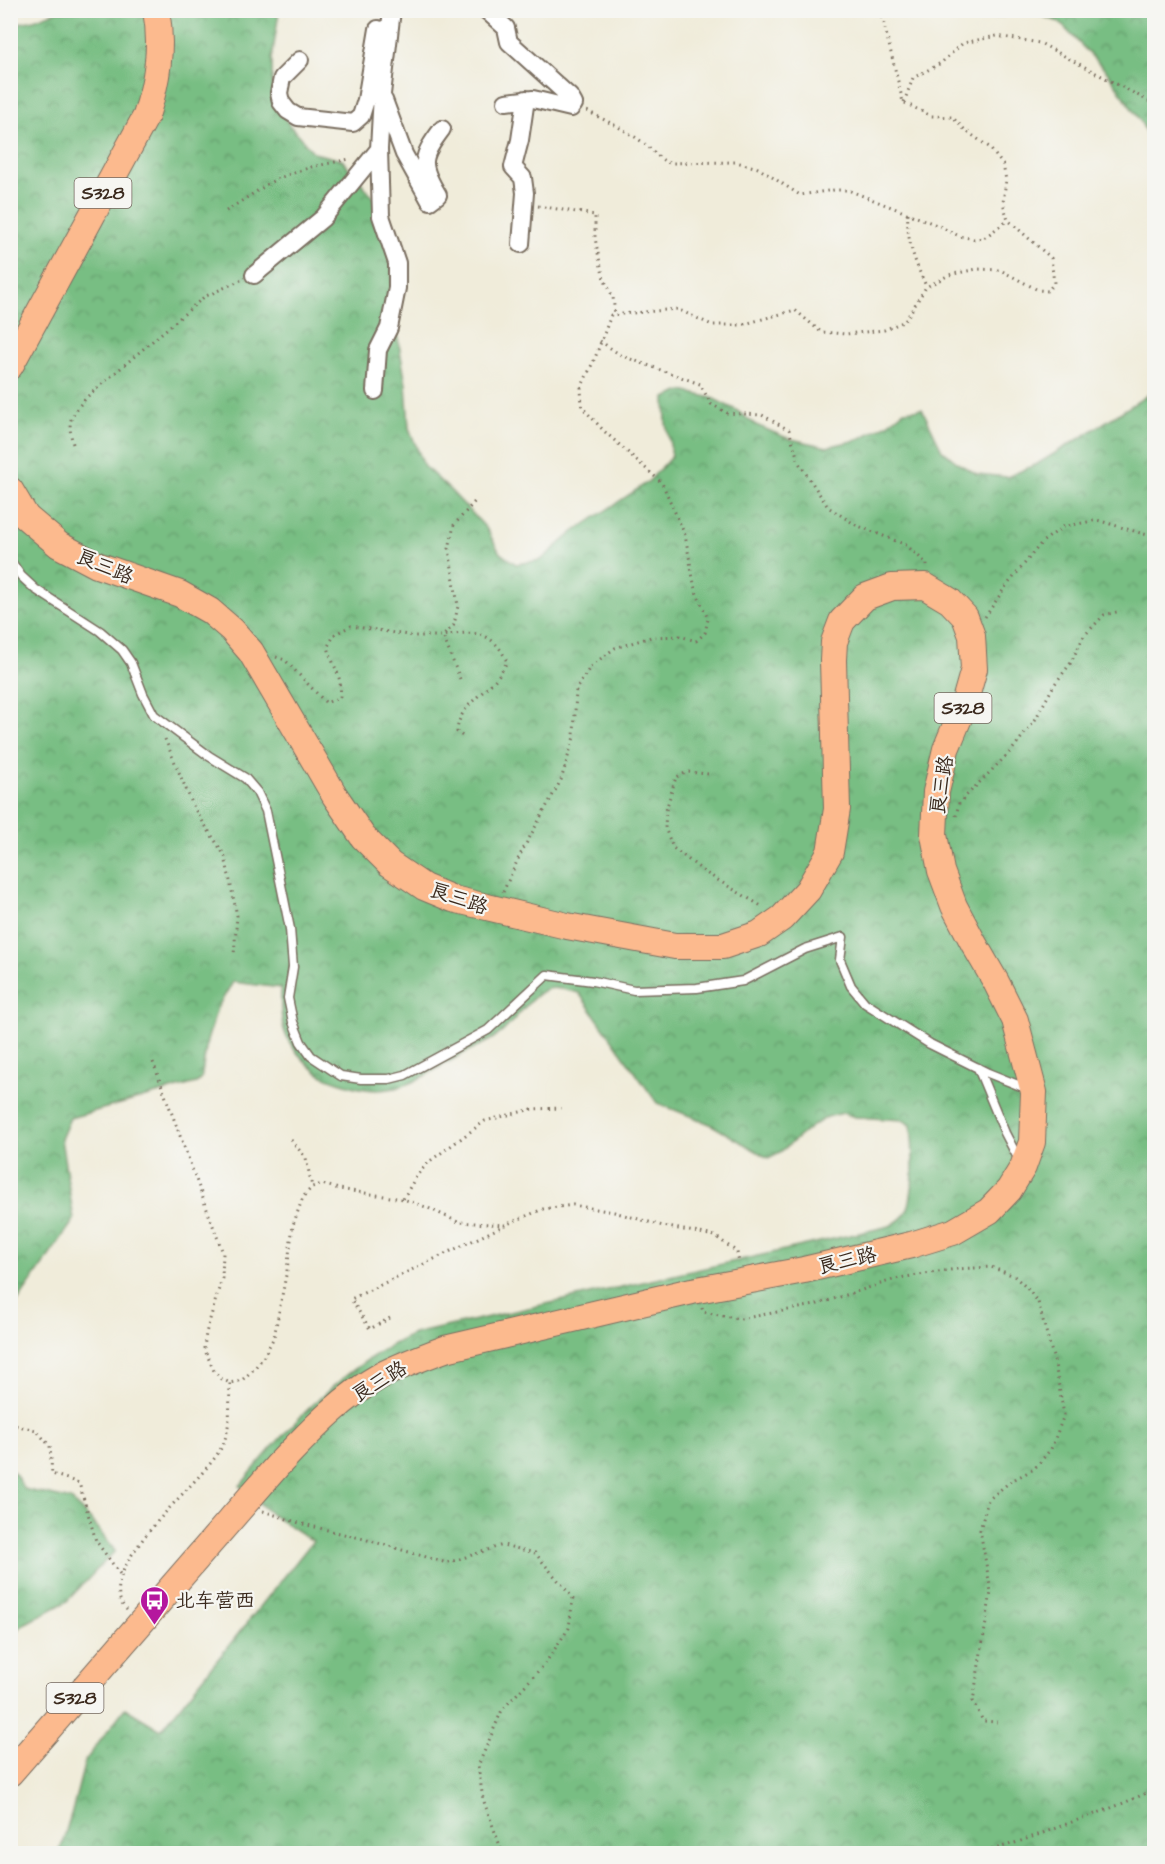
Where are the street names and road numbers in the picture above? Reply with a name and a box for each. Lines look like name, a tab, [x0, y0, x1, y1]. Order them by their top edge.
road number: S328	[74, 178, 132, 208]
street label: 良三路	[72, 542, 139, 592]
road number: S328	[934, 693, 992, 723]
street label: 良三路	[923, 752, 961, 817]
street label: 良三路	[426, 876, 493, 922]
street label: 良三路	[815, 1240, 881, 1281]
street label: 良三路	[347, 1354, 413, 1409]
road number: S328	[46, 1683, 104, 1713]

